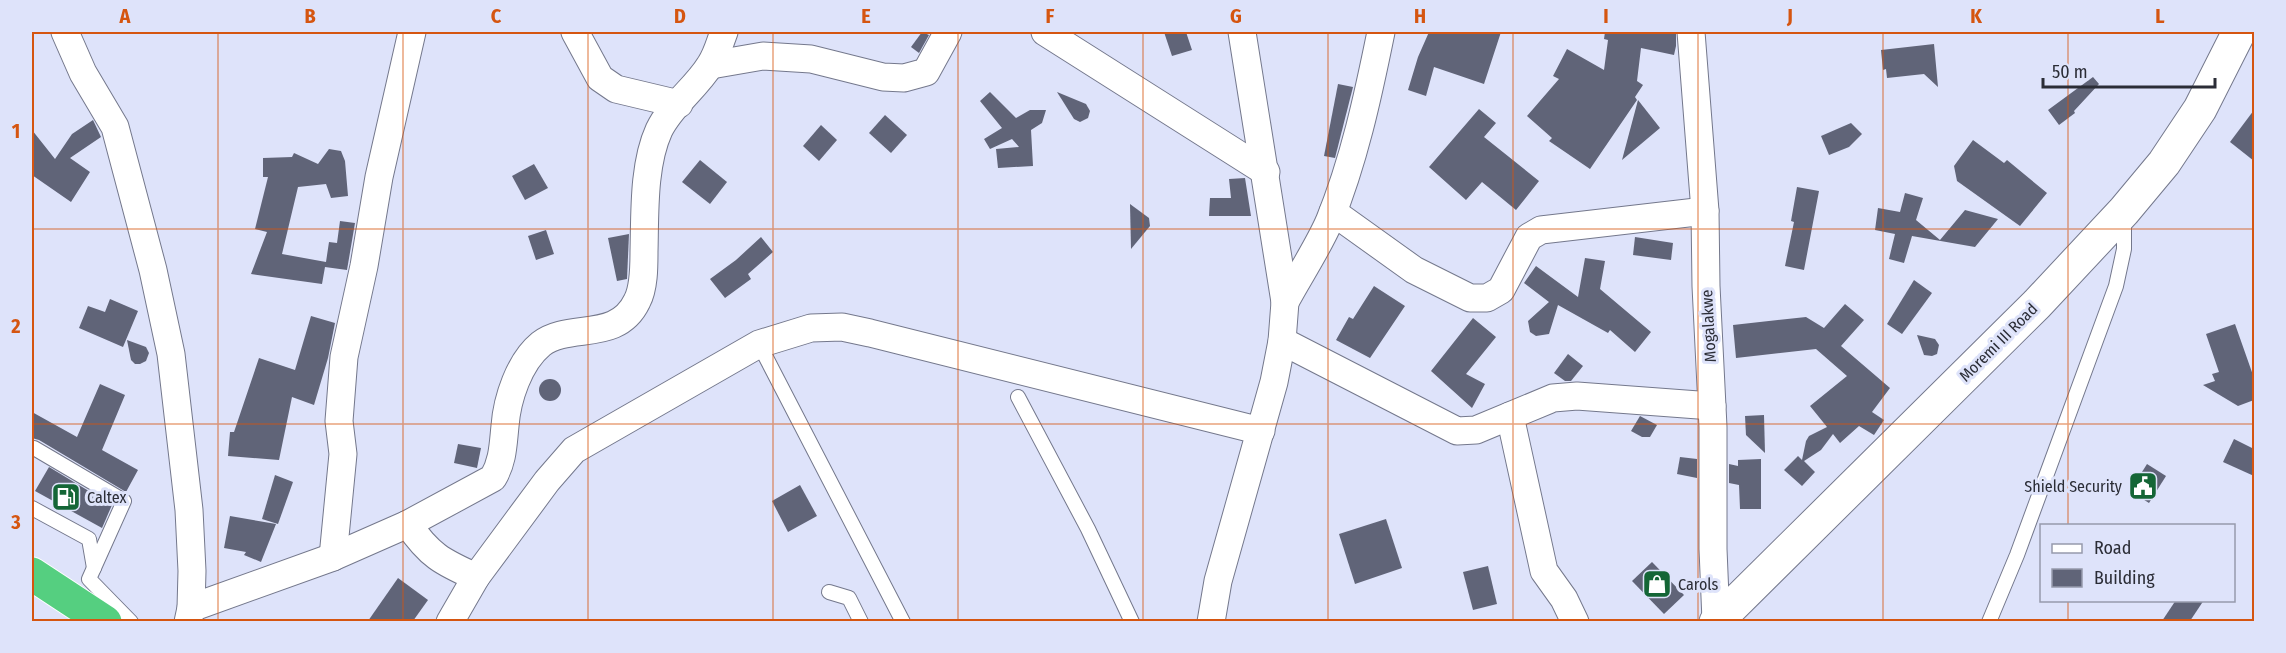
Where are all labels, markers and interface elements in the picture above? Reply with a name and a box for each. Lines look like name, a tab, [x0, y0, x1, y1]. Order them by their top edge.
text: A	[119, 4, 132, 28]
text: B	[304, 4, 316, 28]
text: C	[491, 4, 502, 28]
text: D	[674, 4, 686, 28]
text: E	[861, 4, 871, 28]
text: F	[1046, 4, 1055, 28]
text: G	[1230, 4, 1242, 28]
text: H	[1414, 4, 1426, 28]
text: I	[1603, 4, 1609, 28]
text: J	[1786, 4, 1793, 28]
text: K	[1970, 4, 1982, 28]
text: L	[2155, 4, 2165, 28]
scale bar	[2043, 51, 2216, 89]
text: 50 m	[2052, 61, 2088, 83]
text: 1	[12, 119, 20, 143]
street label: Mogalakwe	[1697, 289, 1720, 363]
street label: Moremi III Road	[1955, 299, 2041, 385]
text: 2	[10, 314, 21, 338]
public building icon: Shield Security	[2127, 470, 2159, 502]
place label: Shield Security	[2024, 477, 2123, 496]
fuel station icon: Caltex	[50, 481, 82, 513]
place label: Caltex	[87, 488, 127, 507]
text: 3	[10, 510, 21, 534]
legend	[2040, 524, 2235, 602]
text: Road	[2094, 537, 2131, 559]
text: Building	[2094, 567, 2155, 589]
shop icon: Carols	[1641, 568, 1673, 600]
place label: Carols	[1678, 575, 1719, 594]

